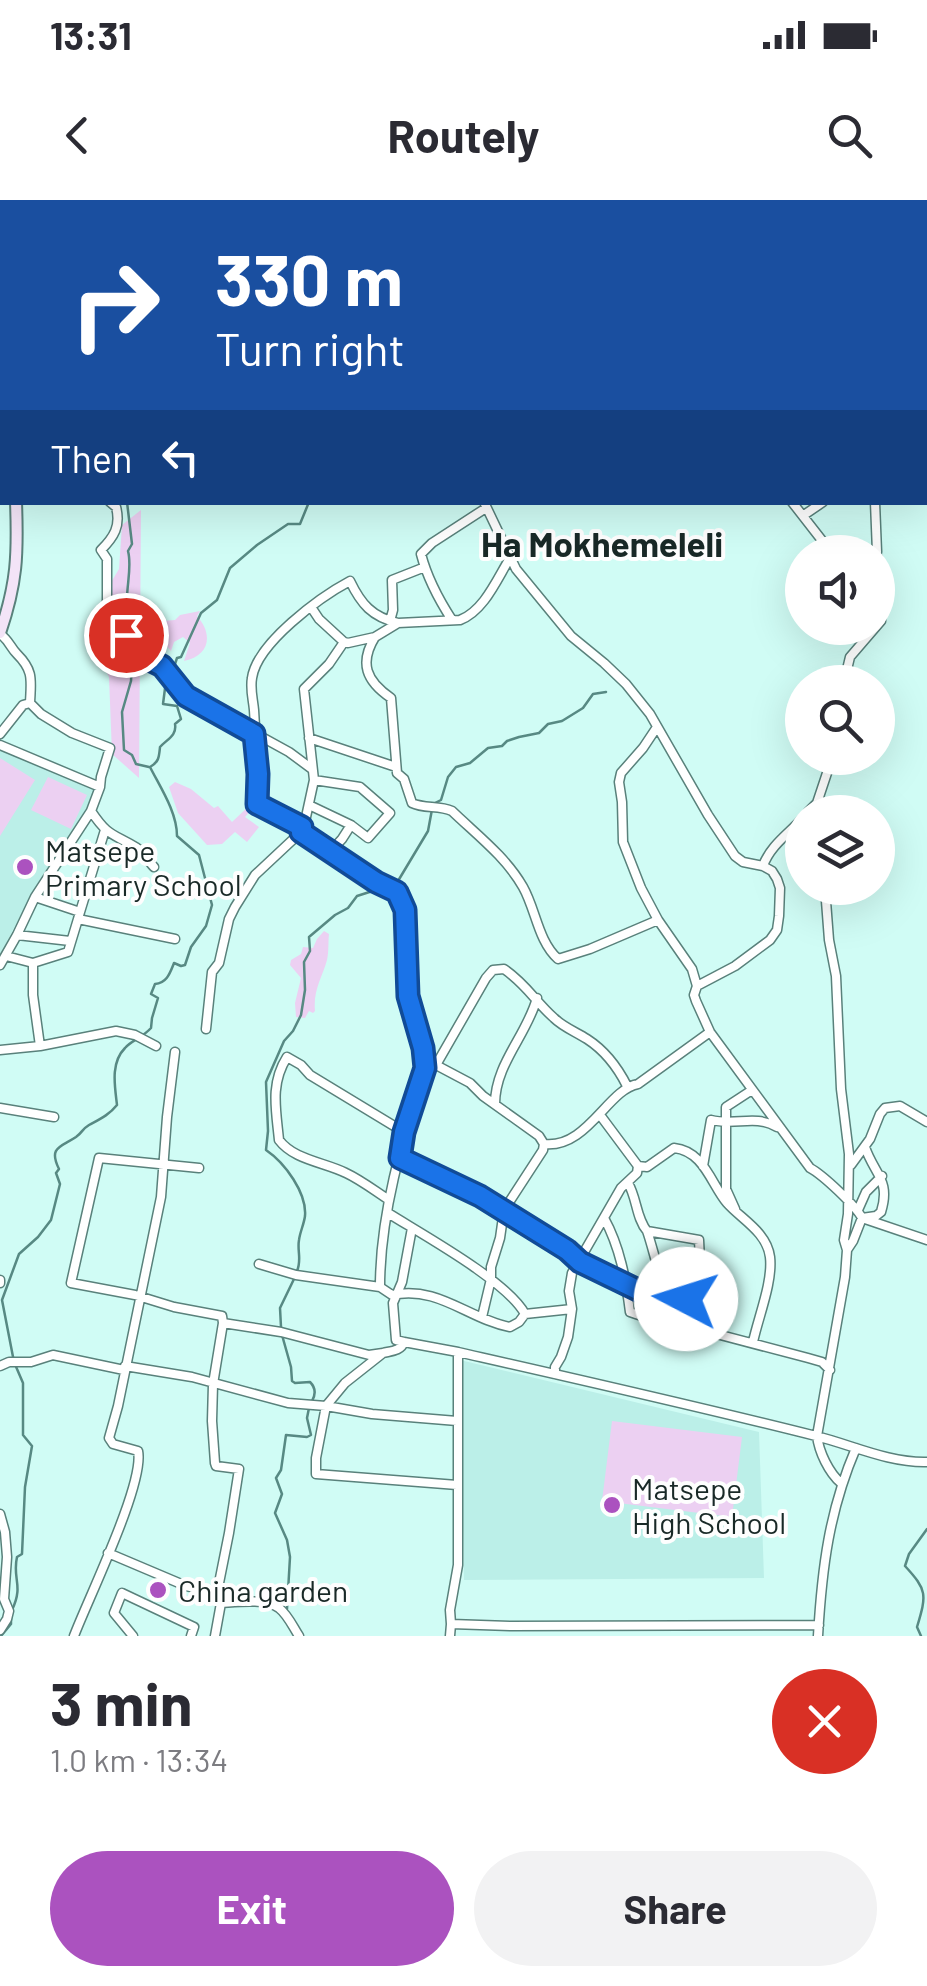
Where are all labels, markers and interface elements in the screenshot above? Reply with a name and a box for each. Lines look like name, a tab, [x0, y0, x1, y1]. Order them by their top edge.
text: 13:31	[50, 12, 132, 58]
icon: back	[50, 108, 105, 163]
text: Routely	[388, 108, 539, 162]
icon: search	[822, 108, 877, 163]
text: 330 m	[215, 236, 403, 320]
icon: right	[50, 240, 180, 370]
text: Turn right	[215, 321, 405, 375]
icon: left	[153, 430, 208, 485]
text: Then	[50, 435, 133, 481]
district label: Ha Mokhemeleli	[481, 522, 723, 564]
map controls	[785, 535, 895, 905]
button: sound	[785, 535, 895, 645]
pin	[84, 593, 169, 678]
icon: arrive	[99, 608, 154, 663]
button: search	[785, 665, 895, 775]
button: layers	[785, 795, 895, 905]
place label: Matsepe Primary School	[45, 832, 242, 902]
marker: Matsepe Primary School	[14, 856, 36, 878]
position arrow	[634, 1247, 738, 1351]
place label: Matsepe High School	[632, 1470, 786, 1540]
marker: Matsepe High School	[601, 1494, 623, 1516]
place label: China garden	[178, 1572, 348, 1608]
marker: China garden	[147, 1579, 169, 1601]
text: 3 min	[50, 1666, 193, 1738]
button: close	[772, 1669, 877, 1774]
text: 1.0 km · 13:34	[50, 1740, 228, 1778]
button: Exit	[50, 1851, 454, 1966]
button: Share	[474, 1851, 877, 1966]

